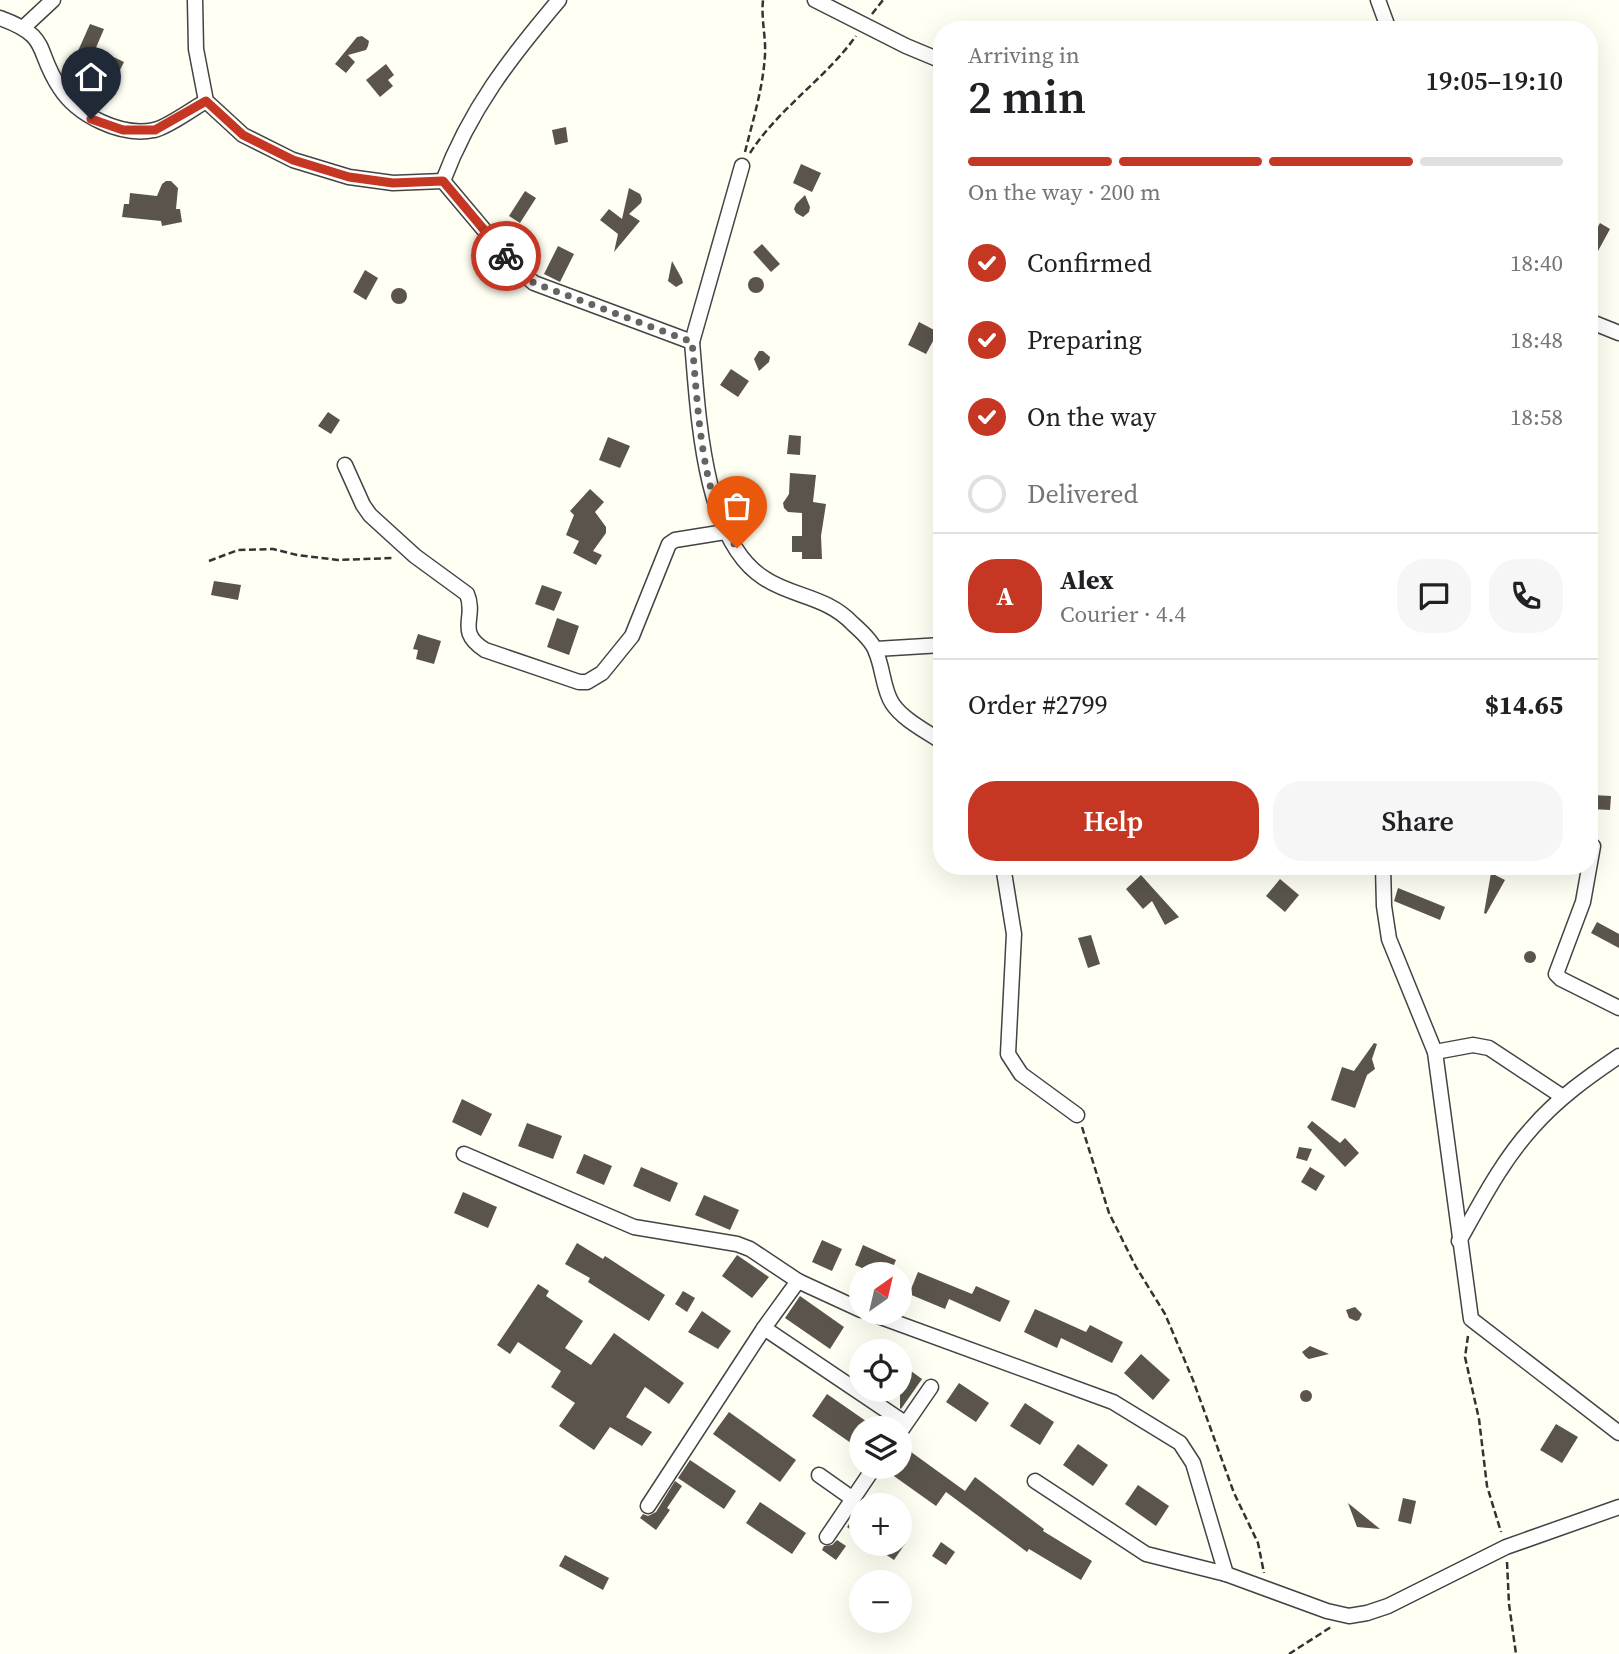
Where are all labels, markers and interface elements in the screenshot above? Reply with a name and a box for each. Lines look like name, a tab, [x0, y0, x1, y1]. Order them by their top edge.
text: Arriving in	[968, 39, 1080, 71]
pin	[61, 47, 121, 119]
icon: home	[72, 58, 110, 96]
text: 19:05–19:10	[1426, 63, 1563, 99]
text: 2 min	[968, 65, 1086, 128]
text: On the way · 200 m	[968, 176, 1161, 208]
courier	[471, 221, 541, 291]
icon: bike	[487, 237, 525, 275]
icon: check	[968, 244, 1006, 282]
text: Confirmed	[1027, 245, 1152, 281]
text: 18:40	[1510, 247, 1563, 279]
icon: check	[968, 321, 1006, 359]
text: Preparing	[1027, 322, 1142, 358]
text: 18:48	[1510, 324, 1563, 356]
icon: check	[968, 398, 1006, 436]
text: On the way	[1027, 399, 1156, 435]
text: 18:58	[1510, 401, 1563, 433]
pin	[707, 476, 767, 548]
text: Delivered	[1027, 476, 1138, 512]
icon: bag	[718, 487, 756, 525]
button: chat	[1397, 559, 1471, 633]
button: phone	[1489, 559, 1563, 633]
text: Alex	[1060, 562, 1114, 598]
text: A	[996, 578, 1014, 614]
text: Courier · 4.4	[1060, 598, 1186, 630]
text: Order #2799	[968, 687, 1108, 723]
text: $14.65	[1485, 687, 1563, 723]
button: Help	[968, 781, 1259, 861]
button: Share	[1273, 781, 1563, 861]
north arrow	[849, 1262, 912, 1325]
map controls	[849, 1262, 912, 1633]
button: locate	[849, 1339, 912, 1402]
button: layers	[849, 1416, 912, 1479]
button: +	[849, 1493, 912, 1556]
button: −	[849, 1570, 912, 1633]

